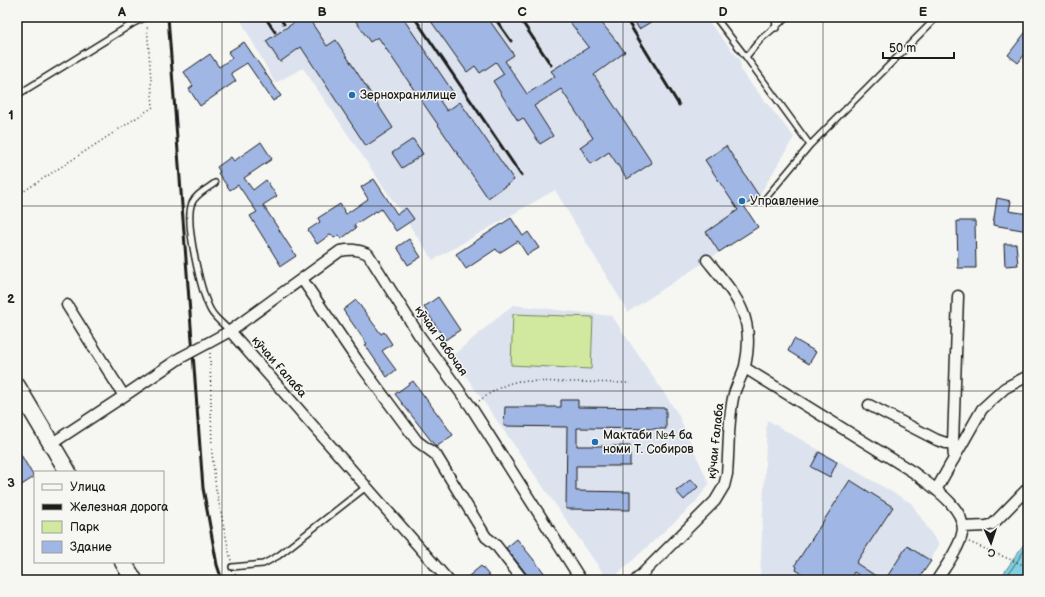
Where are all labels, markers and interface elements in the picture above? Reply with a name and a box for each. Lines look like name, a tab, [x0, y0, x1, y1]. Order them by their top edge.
text: A	[117, 4, 126, 20]
text: B	[317, 4, 327, 20]
text: C	[517, 4, 527, 20]
text: D	[718, 4, 728, 20]
text: E	[919, 4, 928, 20]
scale bar	[883, 34, 954, 60]
text: 50 m	[889, 41, 916, 56]
place label: Зернохранилище	[360, 88, 457, 103]
marker: Зернохранилище	[347, 90, 357, 100]
text: 1	[8, 107, 14, 123]
place label: Управление	[750, 194, 819, 209]
marker: Управление	[737, 196, 747, 206]
text: 2	[7, 291, 15, 307]
street label: кӯчаи Рабочая	[411, 303, 471, 379]
street label: кӯчаи Ғалаба	[248, 333, 310, 401]
street label: кӯчаи Ғалаба	[705, 402, 727, 480]
place label: Мактаби №4 ба номи Т. Собиров	[603, 428, 694, 457]
marker: Мактаби №4 ба номи Т. Собиров	[590, 437, 600, 447]
legend	[34, 471, 164, 563]
text: 3	[7, 475, 15, 491]
text: Улица	[70, 480, 106, 495]
text: Железная дорога	[70, 500, 168, 515]
text: Парк	[70, 520, 100, 535]
north arrow	[971, 523, 1011, 563]
text: Здание	[70, 540, 112, 555]
text: С	[987, 546, 996, 559]

